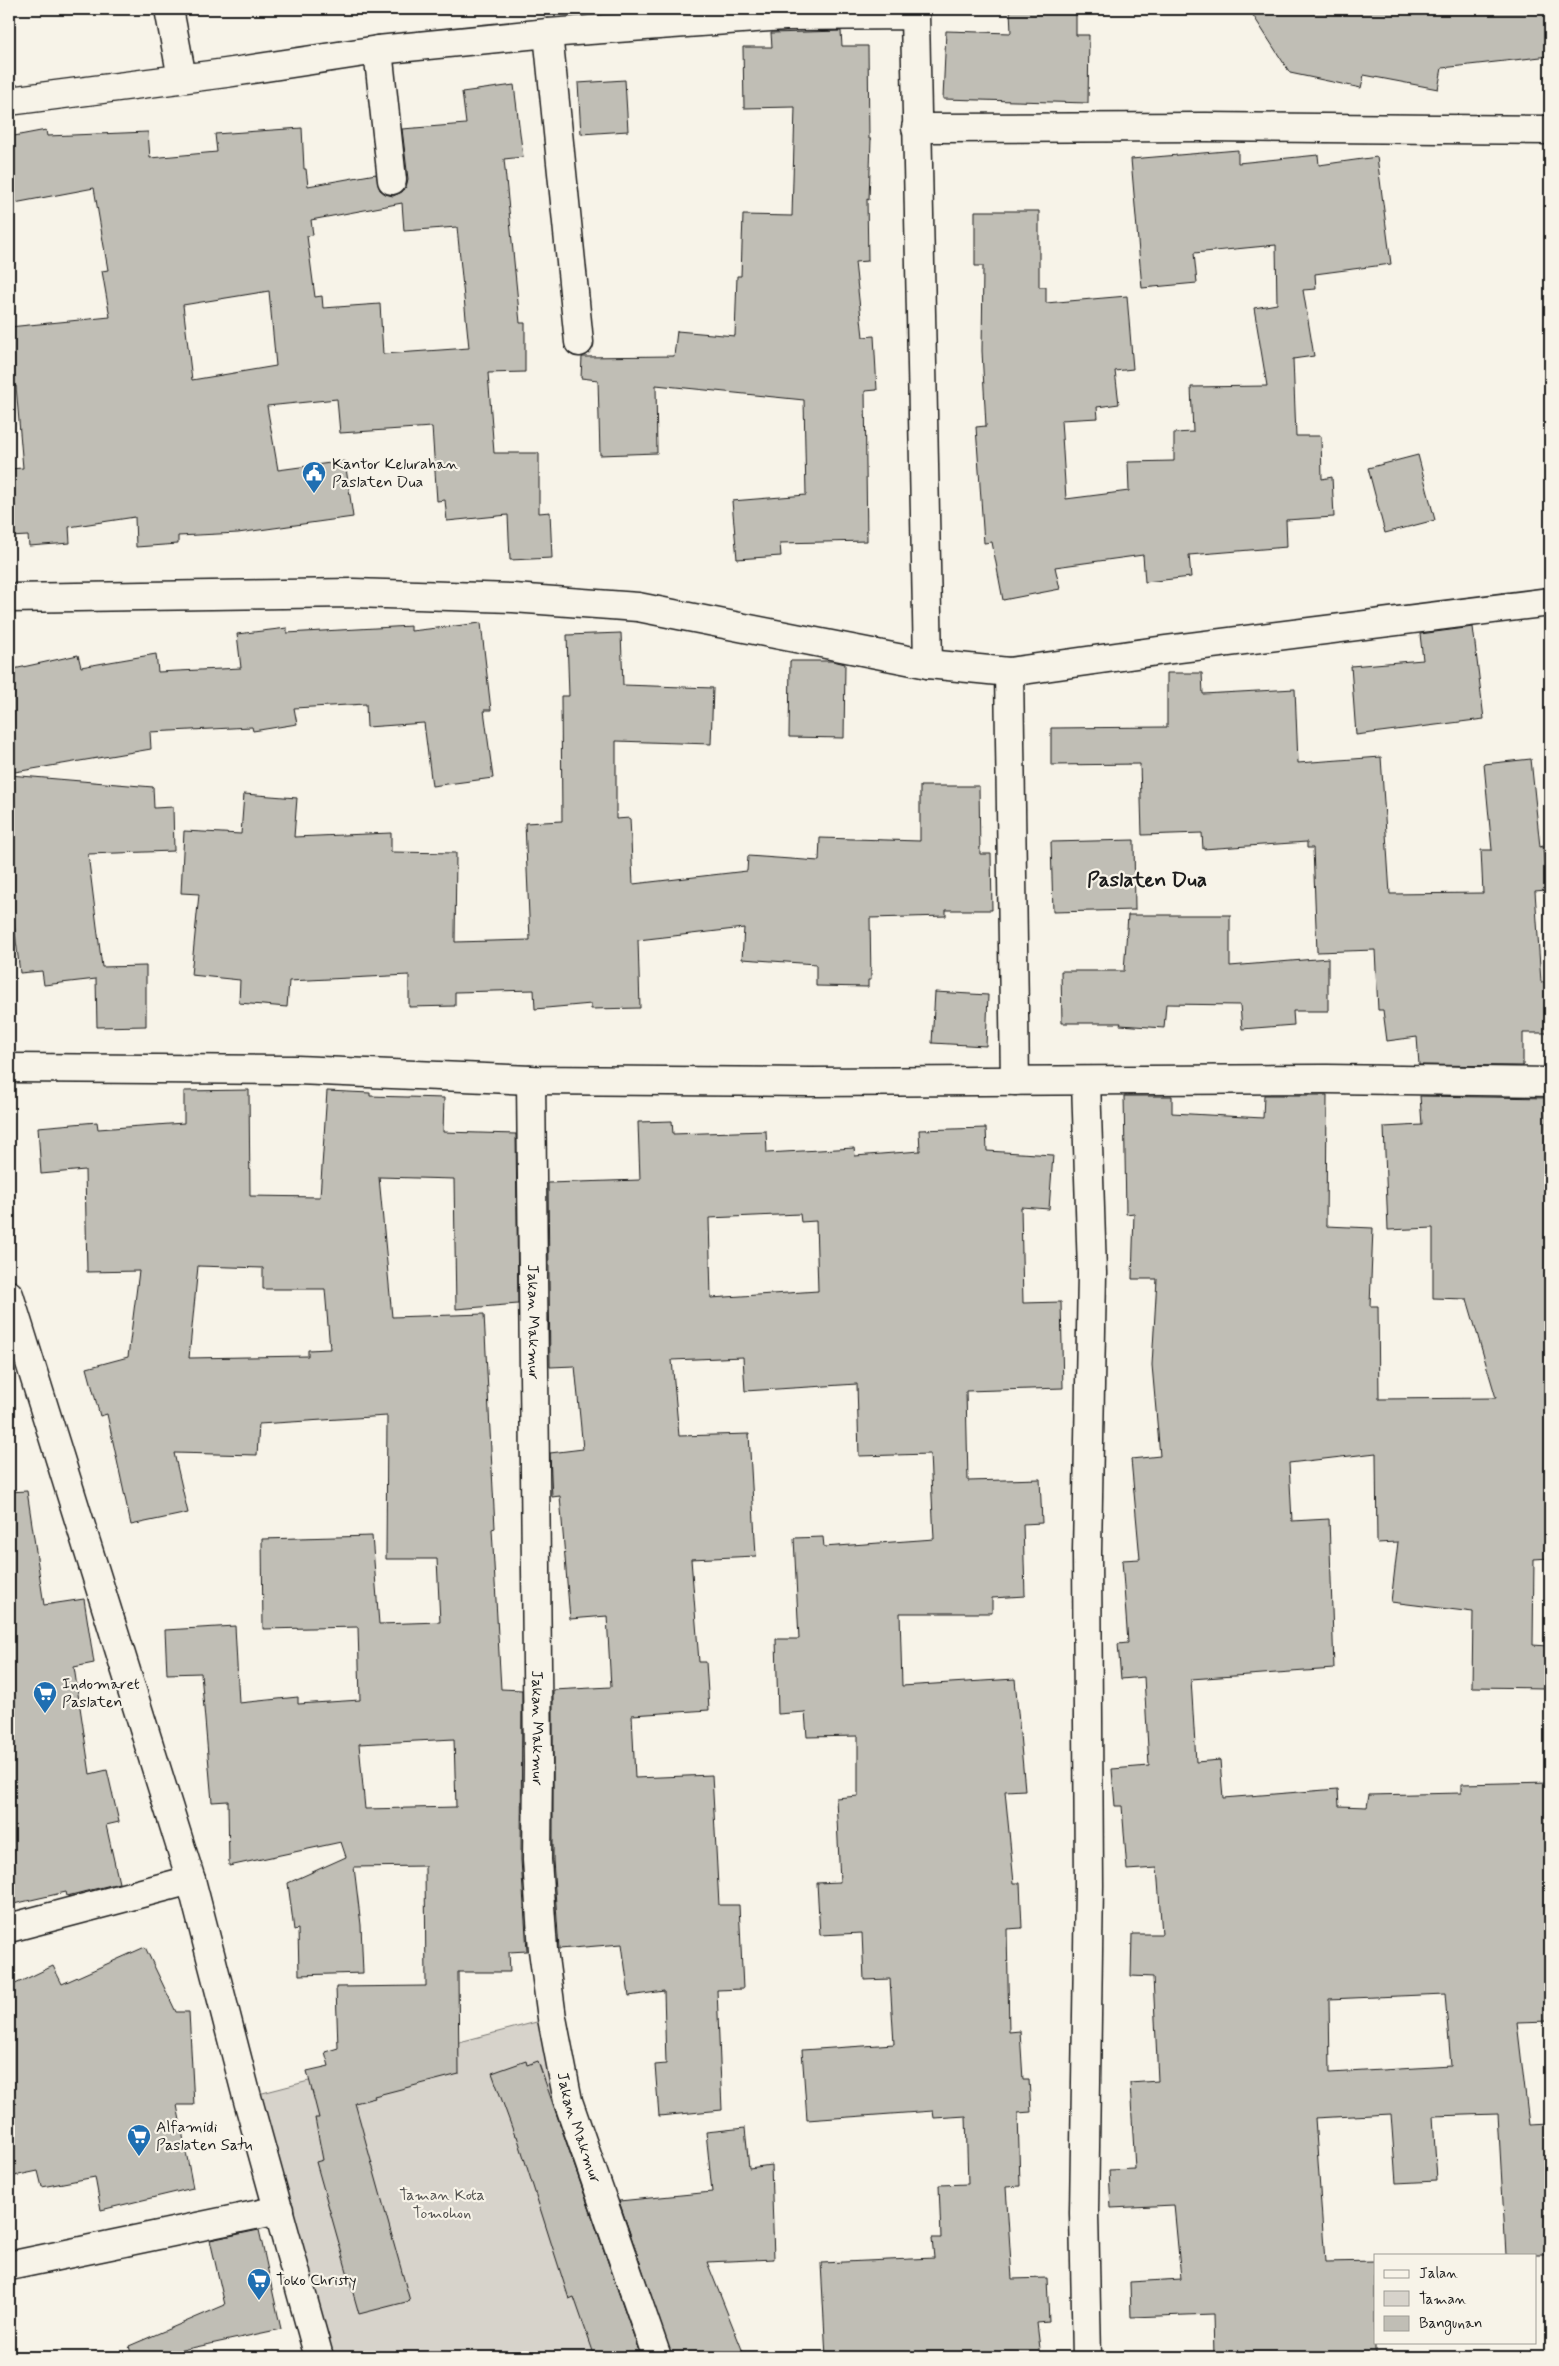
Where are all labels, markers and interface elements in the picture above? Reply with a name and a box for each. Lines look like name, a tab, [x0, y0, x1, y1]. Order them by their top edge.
place label: Kantor Kelurahan Paslaten Dua	[332, 454, 459, 493]
public building icon: Kantor Kelurahan Paslaten Dua	[301, 460, 327, 494]
district label: Paslaten Dua	[1087, 866, 1207, 894]
street label: Jakan Makmur	[522, 1264, 545, 1380]
street label: Jakan Makmur	[527, 1670, 549, 1786]
place label: Indomaret Paslaten	[62, 1674, 140, 1713]
supermarket icon: Indomaret Paslaten	[32, 1680, 58, 1714]
street label: Jakan Makmur	[552, 2070, 606, 2186]
place label: Alfamidi Paslaten Satu	[156, 2117, 253, 2156]
supermarket icon: Alfamidi Paslaten Satu	[126, 2123, 152, 2157]
park label: Taman Kota Tomohon	[399, 2185, 485, 2224]
legend	[1374, 2254, 1536, 2344]
text: Jalan	[1419, 2264, 1458, 2284]
supermarket icon: Toko Christy	[246, 2267, 272, 2301]
place label: Toko Christy	[276, 2270, 357, 2291]
text: Taman	[1419, 2290, 1467, 2310]
text: Bangunan	[1419, 2314, 1482, 2335]

